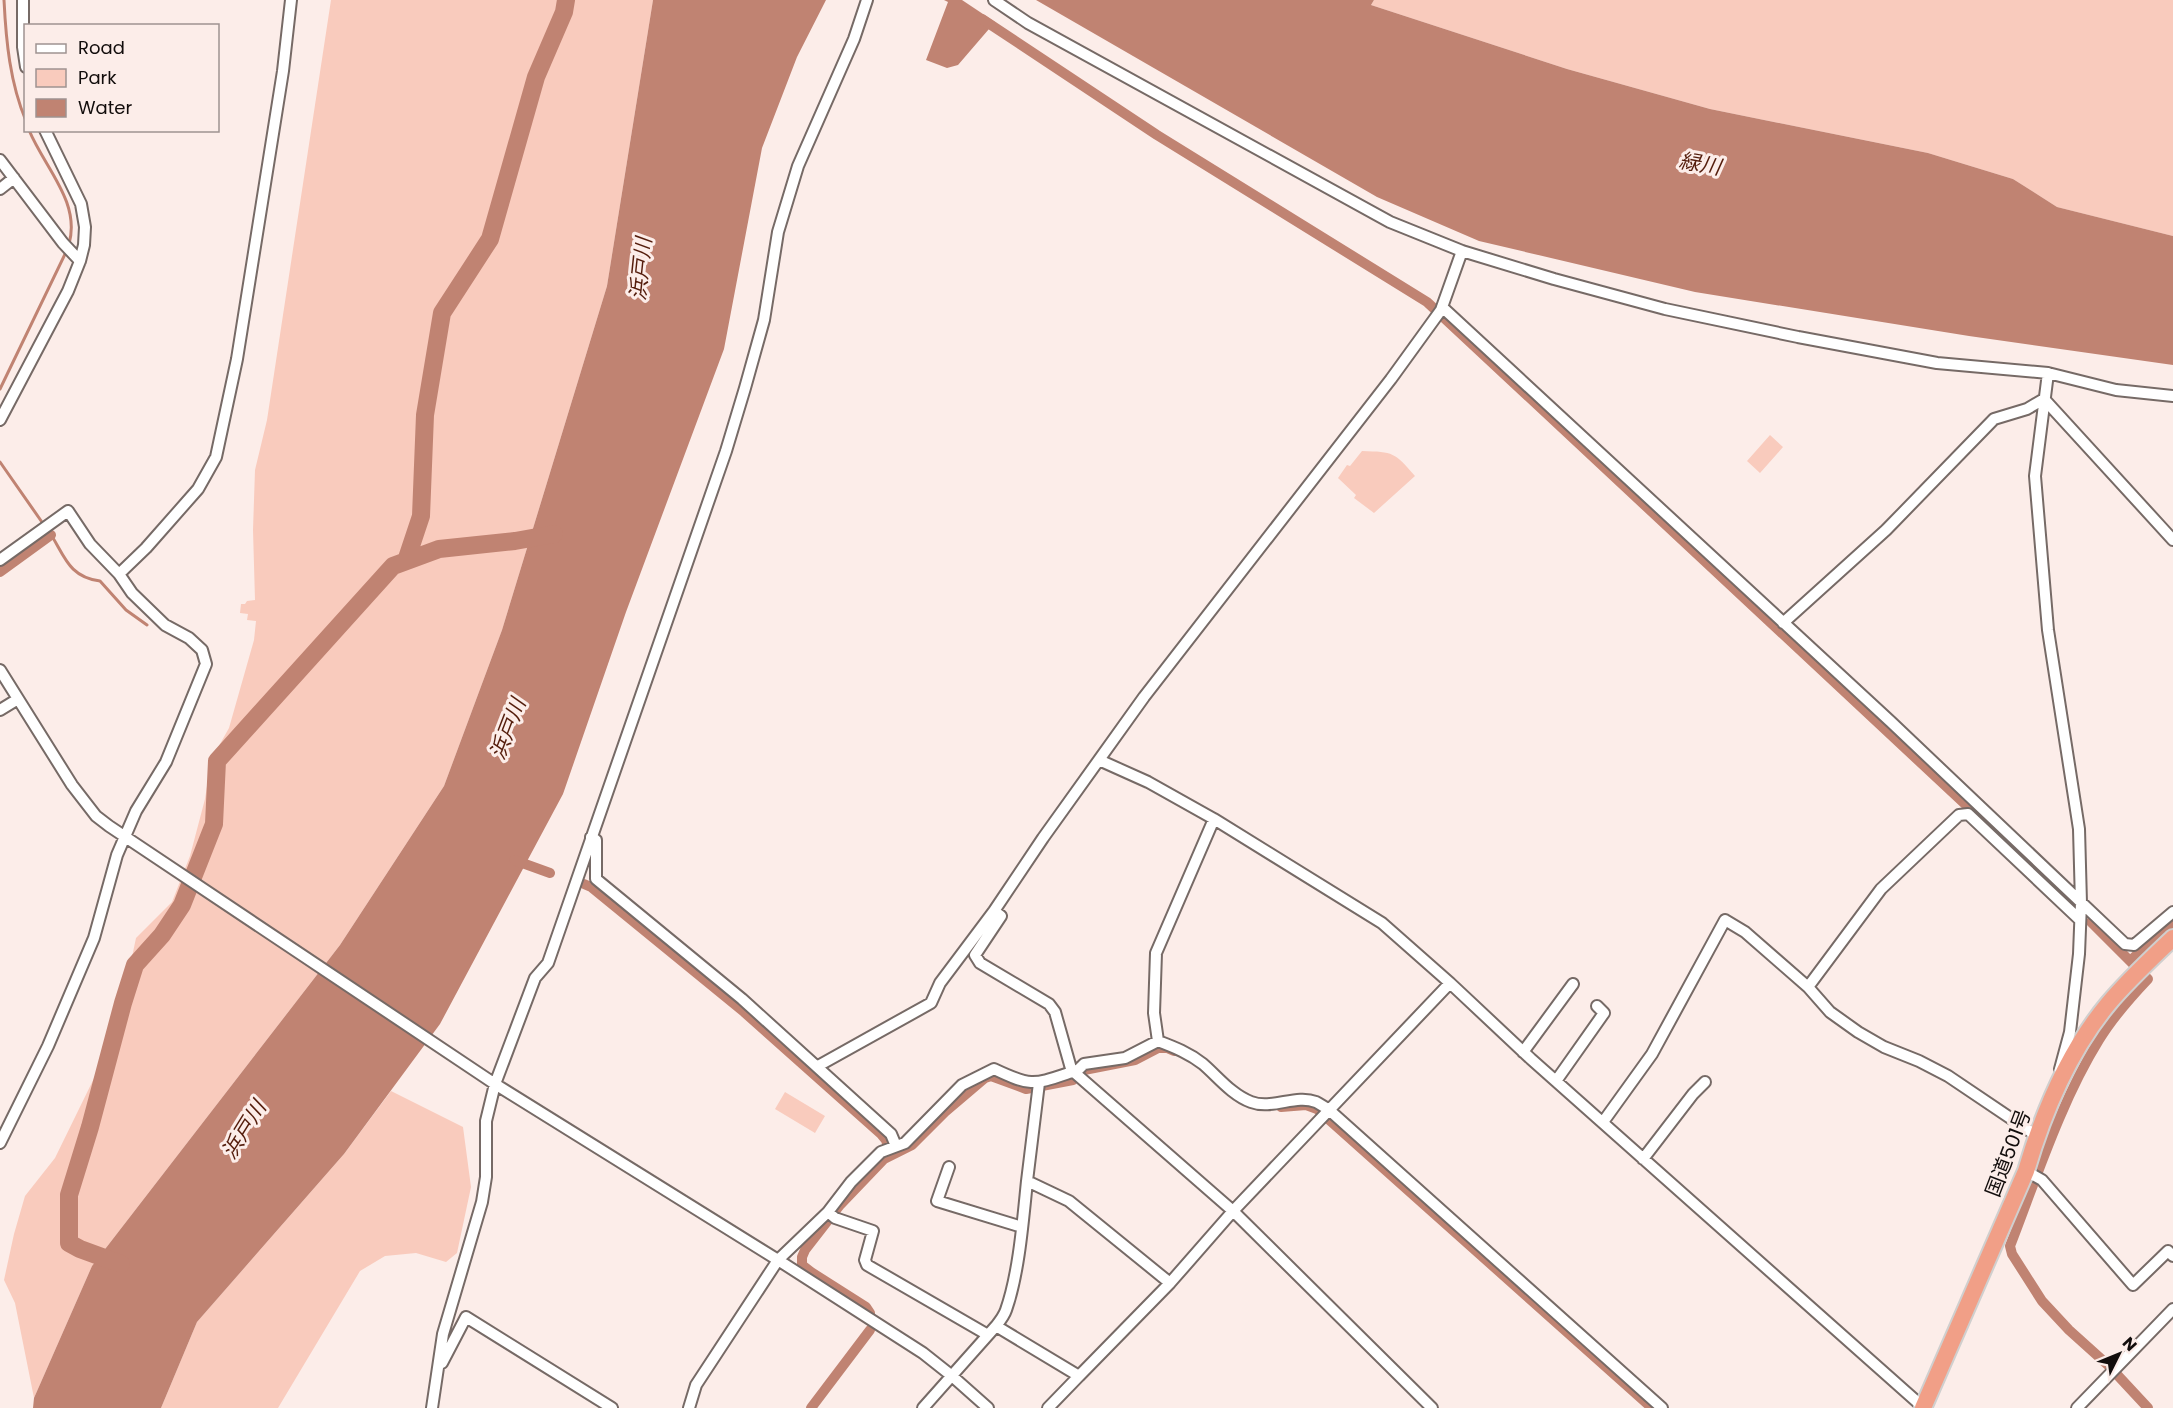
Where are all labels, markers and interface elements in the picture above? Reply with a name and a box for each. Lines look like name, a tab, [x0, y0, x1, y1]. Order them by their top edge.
legend	[24, 24, 219, 132]
text: Road	[78, 35, 125, 60]
text: Park	[78, 65, 117, 90]
text: Water	[78, 95, 132, 120]
water label: 緑川	[1677, 146, 1725, 182]
water label: 浜戸川	[623, 234, 658, 302]
water label: 浜戸川	[483, 692, 533, 763]
water label: 浜戸川	[215, 1094, 274, 1164]
street label: 国道501号	[1979, 1105, 2037, 1201]
north arrow	[2089, 1324, 2149, 1384]
text: N	[2117, 1332, 2142, 1356]

